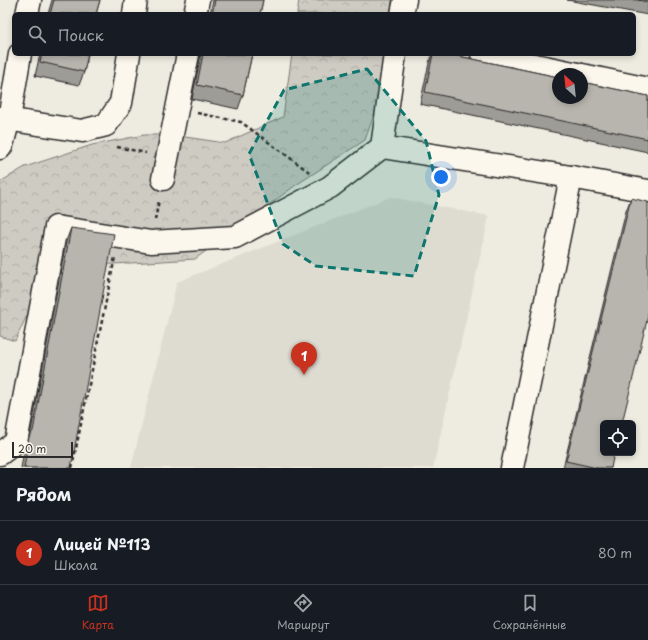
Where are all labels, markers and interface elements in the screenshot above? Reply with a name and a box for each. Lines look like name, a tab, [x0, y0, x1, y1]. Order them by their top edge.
search box	[12, 12, 636, 56]
icon: search	[26, 23, 48, 45]
text: Поиск	[58, 23, 104, 46]
north arrow	[552, 68, 588, 104]
your location	[431, 167, 451, 187]
pin: 1	[291, 342, 317, 375]
map controls	[600, 420, 636, 456]
button: locate	[600, 420, 636, 456]
scale bar	[12, 440, 73, 459]
text: 20 m	[18, 440, 46, 457]
text: Рядом	[16, 481, 71, 507]
text: Лицей №113	[54, 532, 150, 555]
text: 1	[26, 543, 32, 562]
text: 80 m	[598, 543, 632, 562]
text: Школа	[54, 555, 98, 574]
tab: Карта	[82, 592, 114, 633]
tab: Маршрут	[277, 592, 329, 633]
tab: Сохранённые	[493, 592, 566, 633]

